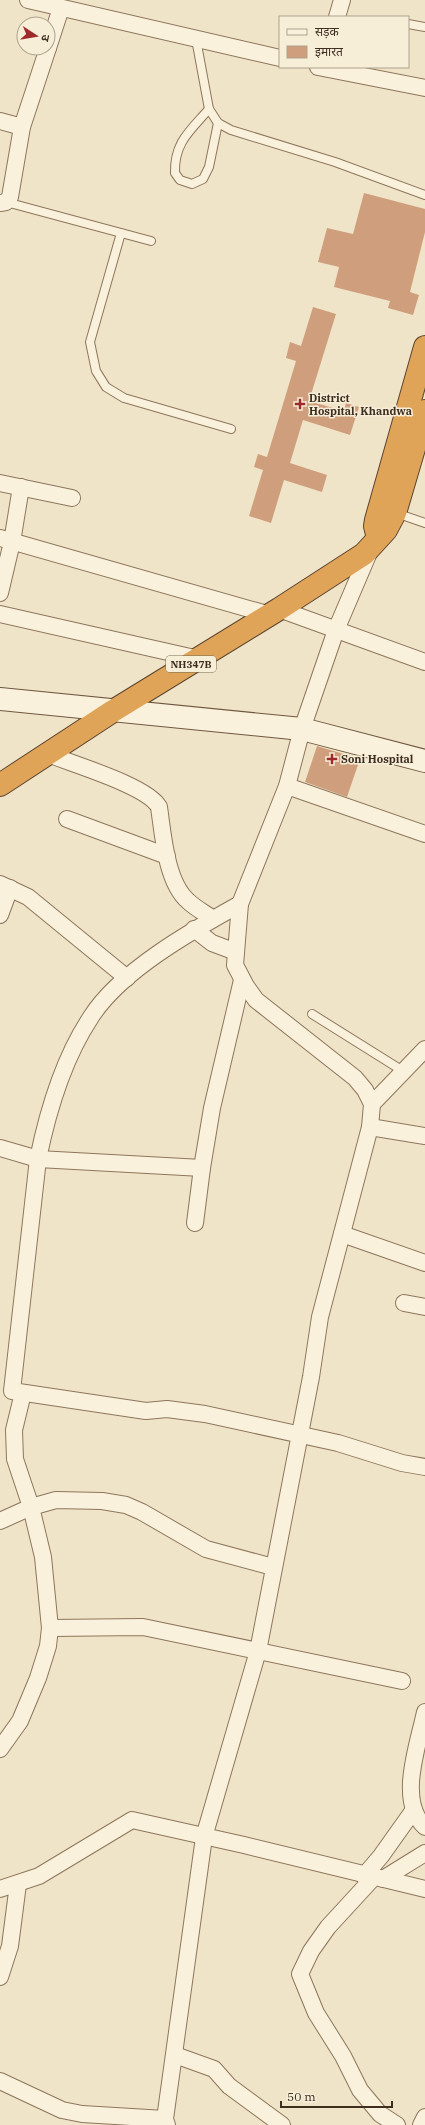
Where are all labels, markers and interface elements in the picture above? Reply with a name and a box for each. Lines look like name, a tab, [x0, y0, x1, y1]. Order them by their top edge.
north arrow	[16, 16, 56, 56]
legend	[279, 16, 409, 68]
text: सड़क	[315, 24, 340, 39]
text: उ	[38, 33, 53, 43]
text: इमारत	[315, 44, 344, 59]
place label: District Hospital, Khandwa	[309, 391, 412, 418]
marker: District Hospital, Khandwa	[294, 398, 306, 410]
road number: NH347B	[166, 656, 216, 672]
place label: Soni Hospital	[341, 752, 414, 766]
marker: Soni Hospital	[326, 753, 338, 765]
scale bar	[281, 2083, 392, 2109]
text: 50 m	[287, 2089, 316, 2104]

